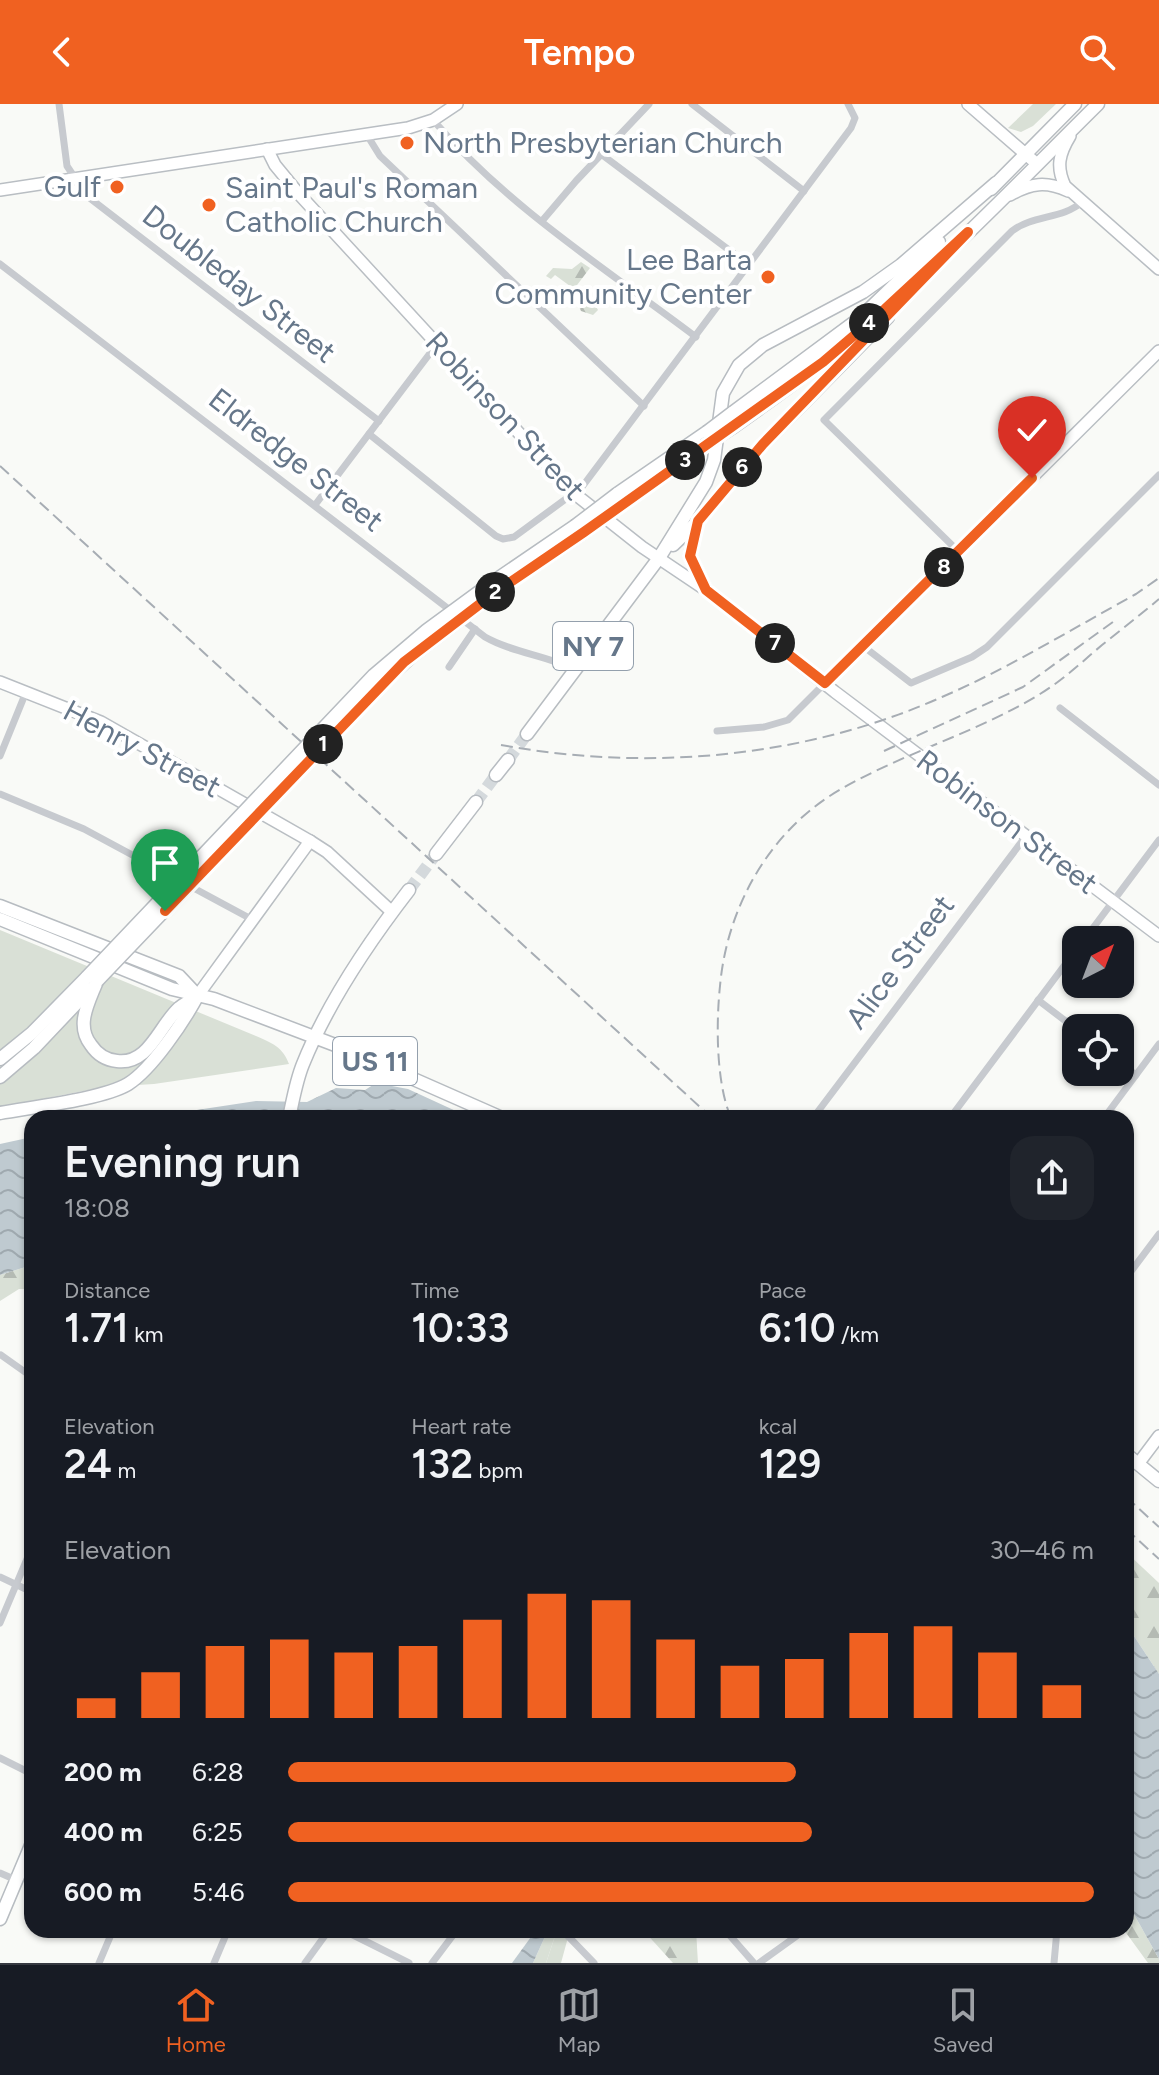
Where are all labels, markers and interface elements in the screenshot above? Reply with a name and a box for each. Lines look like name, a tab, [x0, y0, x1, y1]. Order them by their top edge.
icon: back	[40, 30, 84, 74]
icon: search	[1075, 30, 1119, 74]
text: Tempo	[524, 31, 635, 74]
place label: North Presbyterian Church	[423, 124, 782, 161]
marker: North Presbyterian Church	[398, 134, 416, 152]
place label: Gulf	[44, 168, 101, 205]
place label: Saint Paul's Roman Catholic Church	[225, 169, 478, 240]
marker: Gulf	[108, 178, 126, 196]
marker: Saint Paul's Roman Catholic Church	[200, 196, 218, 214]
street label: Doubleday Street	[135, 197, 343, 371]
place label: Lee Barta Community Center	[494, 241, 752, 312]
marker: Lee Barta Community Center	[759, 268, 777, 286]
pin: 4	[849, 303, 889, 343]
text: 4	[862, 309, 876, 336]
street label: Robinson Street	[418, 324, 593, 508]
street label: Eldredge Street	[202, 380, 391, 539]
pin	[998, 396, 1066, 478]
icon: check	[1010, 408, 1054, 452]
pin: 3	[665, 440, 705, 480]
text: 3	[679, 446, 691, 473]
pin: 6	[722, 447, 762, 487]
text: 6	[736, 453, 748, 480]
pin: 8	[924, 547, 964, 587]
text: 8	[937, 553, 951, 580]
pin: 2	[475, 572, 515, 612]
text: 2	[489, 578, 501, 605]
road number: NY 7	[553, 622, 633, 670]
pin: 7	[755, 623, 795, 663]
text: 7	[769, 629, 781, 656]
street label: Henry Street	[57, 692, 227, 805]
pin: 1	[303, 724, 343, 764]
text: 1	[318, 730, 328, 757]
street label: Robinson Street	[910, 742, 1105, 902]
pin	[131, 829, 199, 911]
icon: arrive	[143, 841, 187, 885]
street label: Alice Street	[837, 888, 962, 1036]
north arrow	[1062, 926, 1134, 998]
map controls	[1062, 926, 1134, 1086]
button: locate	[1062, 1014, 1134, 1086]
road number: US 11	[333, 1037, 417, 1085]
text: Evening run	[64, 1135, 301, 1188]
button: share	[1010, 1136, 1094, 1220]
text: 18:08	[64, 1192, 130, 1224]
text: Distance	[64, 1277, 150, 1304]
text: Time	[411, 1277, 459, 1304]
text: Pace	[759, 1277, 806, 1304]
text: 1.71	[64, 1304, 129, 1352]
text: 10:33	[411, 1304, 509, 1352]
text: 6:10	[759, 1304, 835, 1352]
text: km	[129, 1321, 164, 1348]
text: /km	[835, 1321, 879, 1348]
text: Elevation	[64, 1413, 154, 1440]
text: Heart rate	[411, 1413, 511, 1440]
text: kcal	[759, 1413, 797, 1440]
text: 24	[64, 1440, 112, 1488]
text: 132	[411, 1440, 473, 1488]
text: 129	[759, 1440, 821, 1488]
text: m	[112, 1457, 136, 1484]
text: bpm	[473, 1457, 523, 1484]
text: Elevation	[64, 1534, 171, 1566]
text: 30–46 m	[989, 1534, 1094, 1566]
text: 200 m	[64, 1756, 142, 1788]
text: 6:28	[192, 1756, 244, 1788]
text: 400 m	[64, 1816, 143, 1848]
text: 6:25	[192, 1816, 243, 1848]
text: 600 m	[64, 1876, 142, 1908]
text: 5:46	[192, 1876, 244, 1908]
tab: Home	[166, 1983, 226, 2058]
tab: Map	[557, 1983, 601, 2058]
tab: Saved	[933, 1983, 993, 2058]

